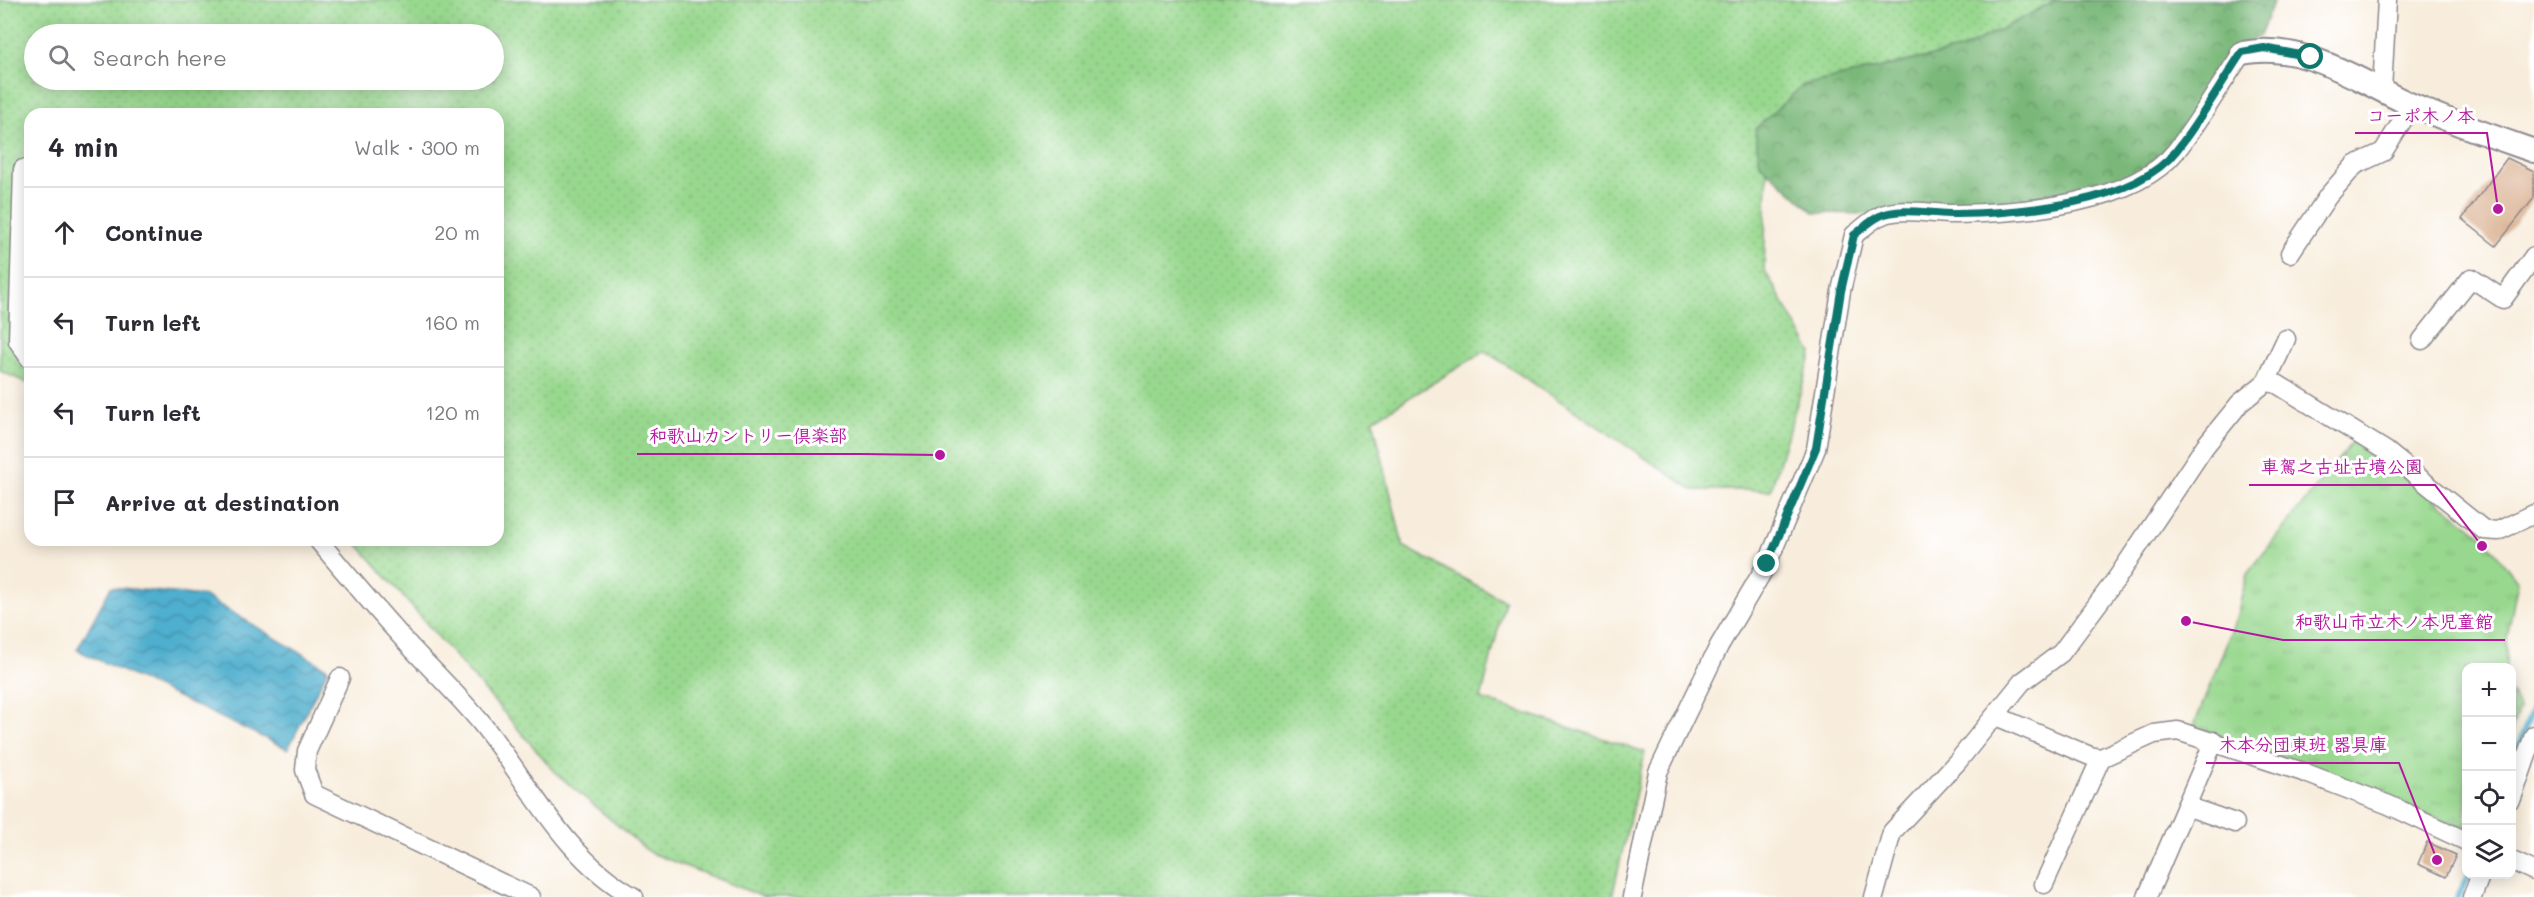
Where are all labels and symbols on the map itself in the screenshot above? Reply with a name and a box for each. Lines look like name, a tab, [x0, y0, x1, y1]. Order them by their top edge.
route start	[2297, 43, 2323, 69]
callout: コーポ木ノ本	[2355, 97, 2487, 133]
text: コーポ木ノ本	[2367, 103, 2475, 127]
callout: 和歌山カントリー倶楽部	[637, 418, 859, 454]
text: 和歌山カントリー倶楽部	[649, 423, 847, 447]
callout: 車駕之古址古墳公園	[2249, 449, 2435, 485]
text: 車駕之古址古墳公園	[2261, 454, 2423, 478]
route end	[1753, 550, 1779, 576]
callout: 和歌山市立木ノ本児童館	[2283, 604, 2505, 640]
text: 和歌山市立木ノ本児童館	[2295, 609, 2493, 633]
callout: 木本分団東班 器具庫	[2206, 727, 2399, 763]
text: 木本分団東班 器具庫	[2219, 732, 2387, 756]

